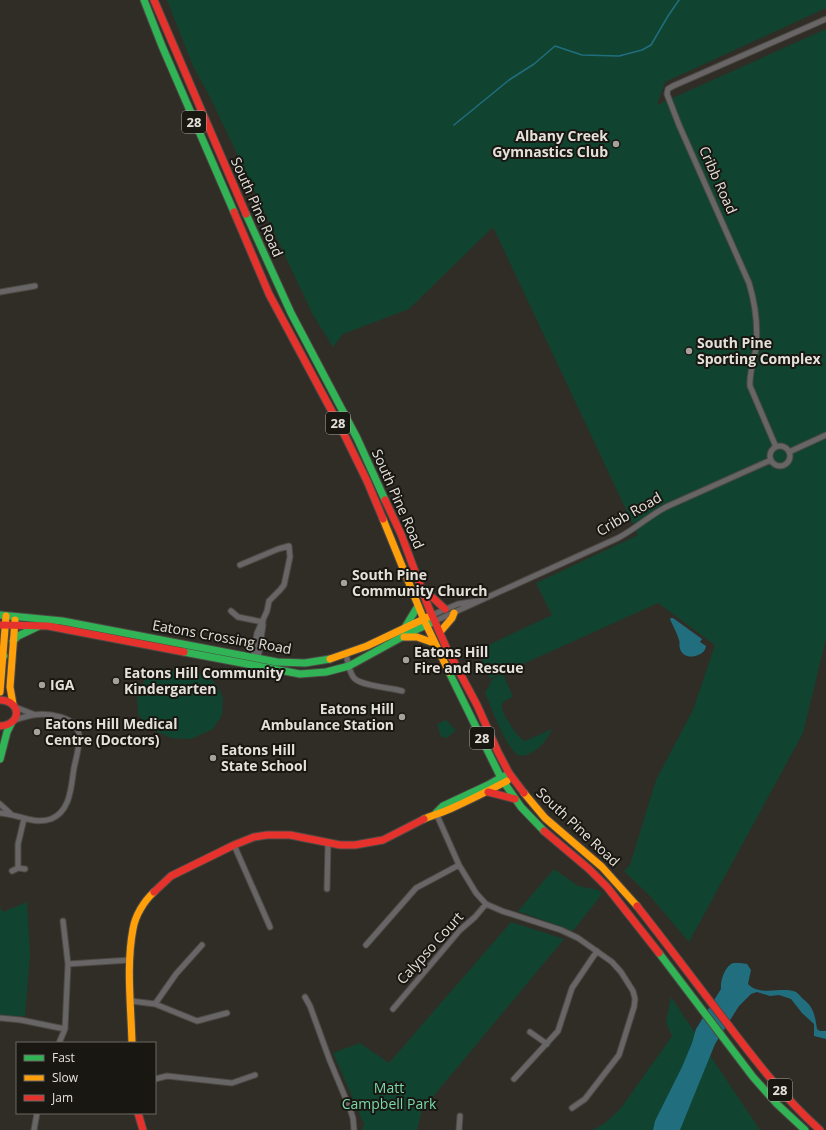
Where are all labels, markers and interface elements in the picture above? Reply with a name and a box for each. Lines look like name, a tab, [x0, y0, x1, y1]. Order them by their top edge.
road number: 28	[182, 111, 206, 133]
place label: Albany Creek Gymnastics Club	[492, 126, 608, 161]
marker: Albany Creek Gymnastics Club	[611, 139, 621, 149]
street label: Cribb Road	[695, 143, 742, 217]
street label: South Pine Road	[227, 154, 288, 260]
place label: South Pine Sporting Complex	[697, 333, 821, 368]
marker: South Pine Sporting Complex	[684, 346, 694, 356]
road number: 28	[326, 412, 350, 434]
street label: South Pine Road	[368, 446, 429, 552]
street label: Cribb Road	[593, 487, 665, 540]
place label: South Pine Community Church	[352, 565, 488, 600]
marker: South Pine Community Church	[339, 578, 349, 588]
street label: Eatons Crossing Road	[151, 615, 293, 658]
place label: Eatons Hill Fire and Rescue	[414, 642, 524, 677]
marker: Eatons Hill Fire and Rescue	[401, 655, 411, 665]
place label: Eatons Hill Community Kindergarten	[124, 663, 284, 698]
place label: IGA	[50, 675, 75, 694]
marker: Eatons Hill Community Kindergarten	[111, 676, 121, 686]
marker: IGA	[37, 680, 47, 690]
place label: Eatons Hill Ambulance Station	[261, 699, 394, 734]
marker: Eatons Hill Ambulance Station	[397, 712, 407, 722]
place label: Eatons Hill Medical Centre (Doctors)	[45, 714, 178, 749]
marker: Eatons Hill Medical Centre (Doctors)	[32, 727, 42, 737]
road number: 28	[470, 727, 494, 749]
place label: Eatons Hill State School	[221, 740, 307, 775]
marker: Eatons Hill State School	[208, 753, 218, 763]
street label: South Pine Road	[533, 783, 624, 870]
street label: Calypso Court	[392, 907, 467, 988]
legend	[16, 1042, 156, 1114]
text: Fast	[52, 1049, 75, 1066]
text: Slow	[52, 1069, 79, 1086]
park label: Matt Campbell Park	[342, 1078, 437, 1113]
road number: 28	[768, 1079, 792, 1101]
text: Jam	[51, 1089, 73, 1106]

